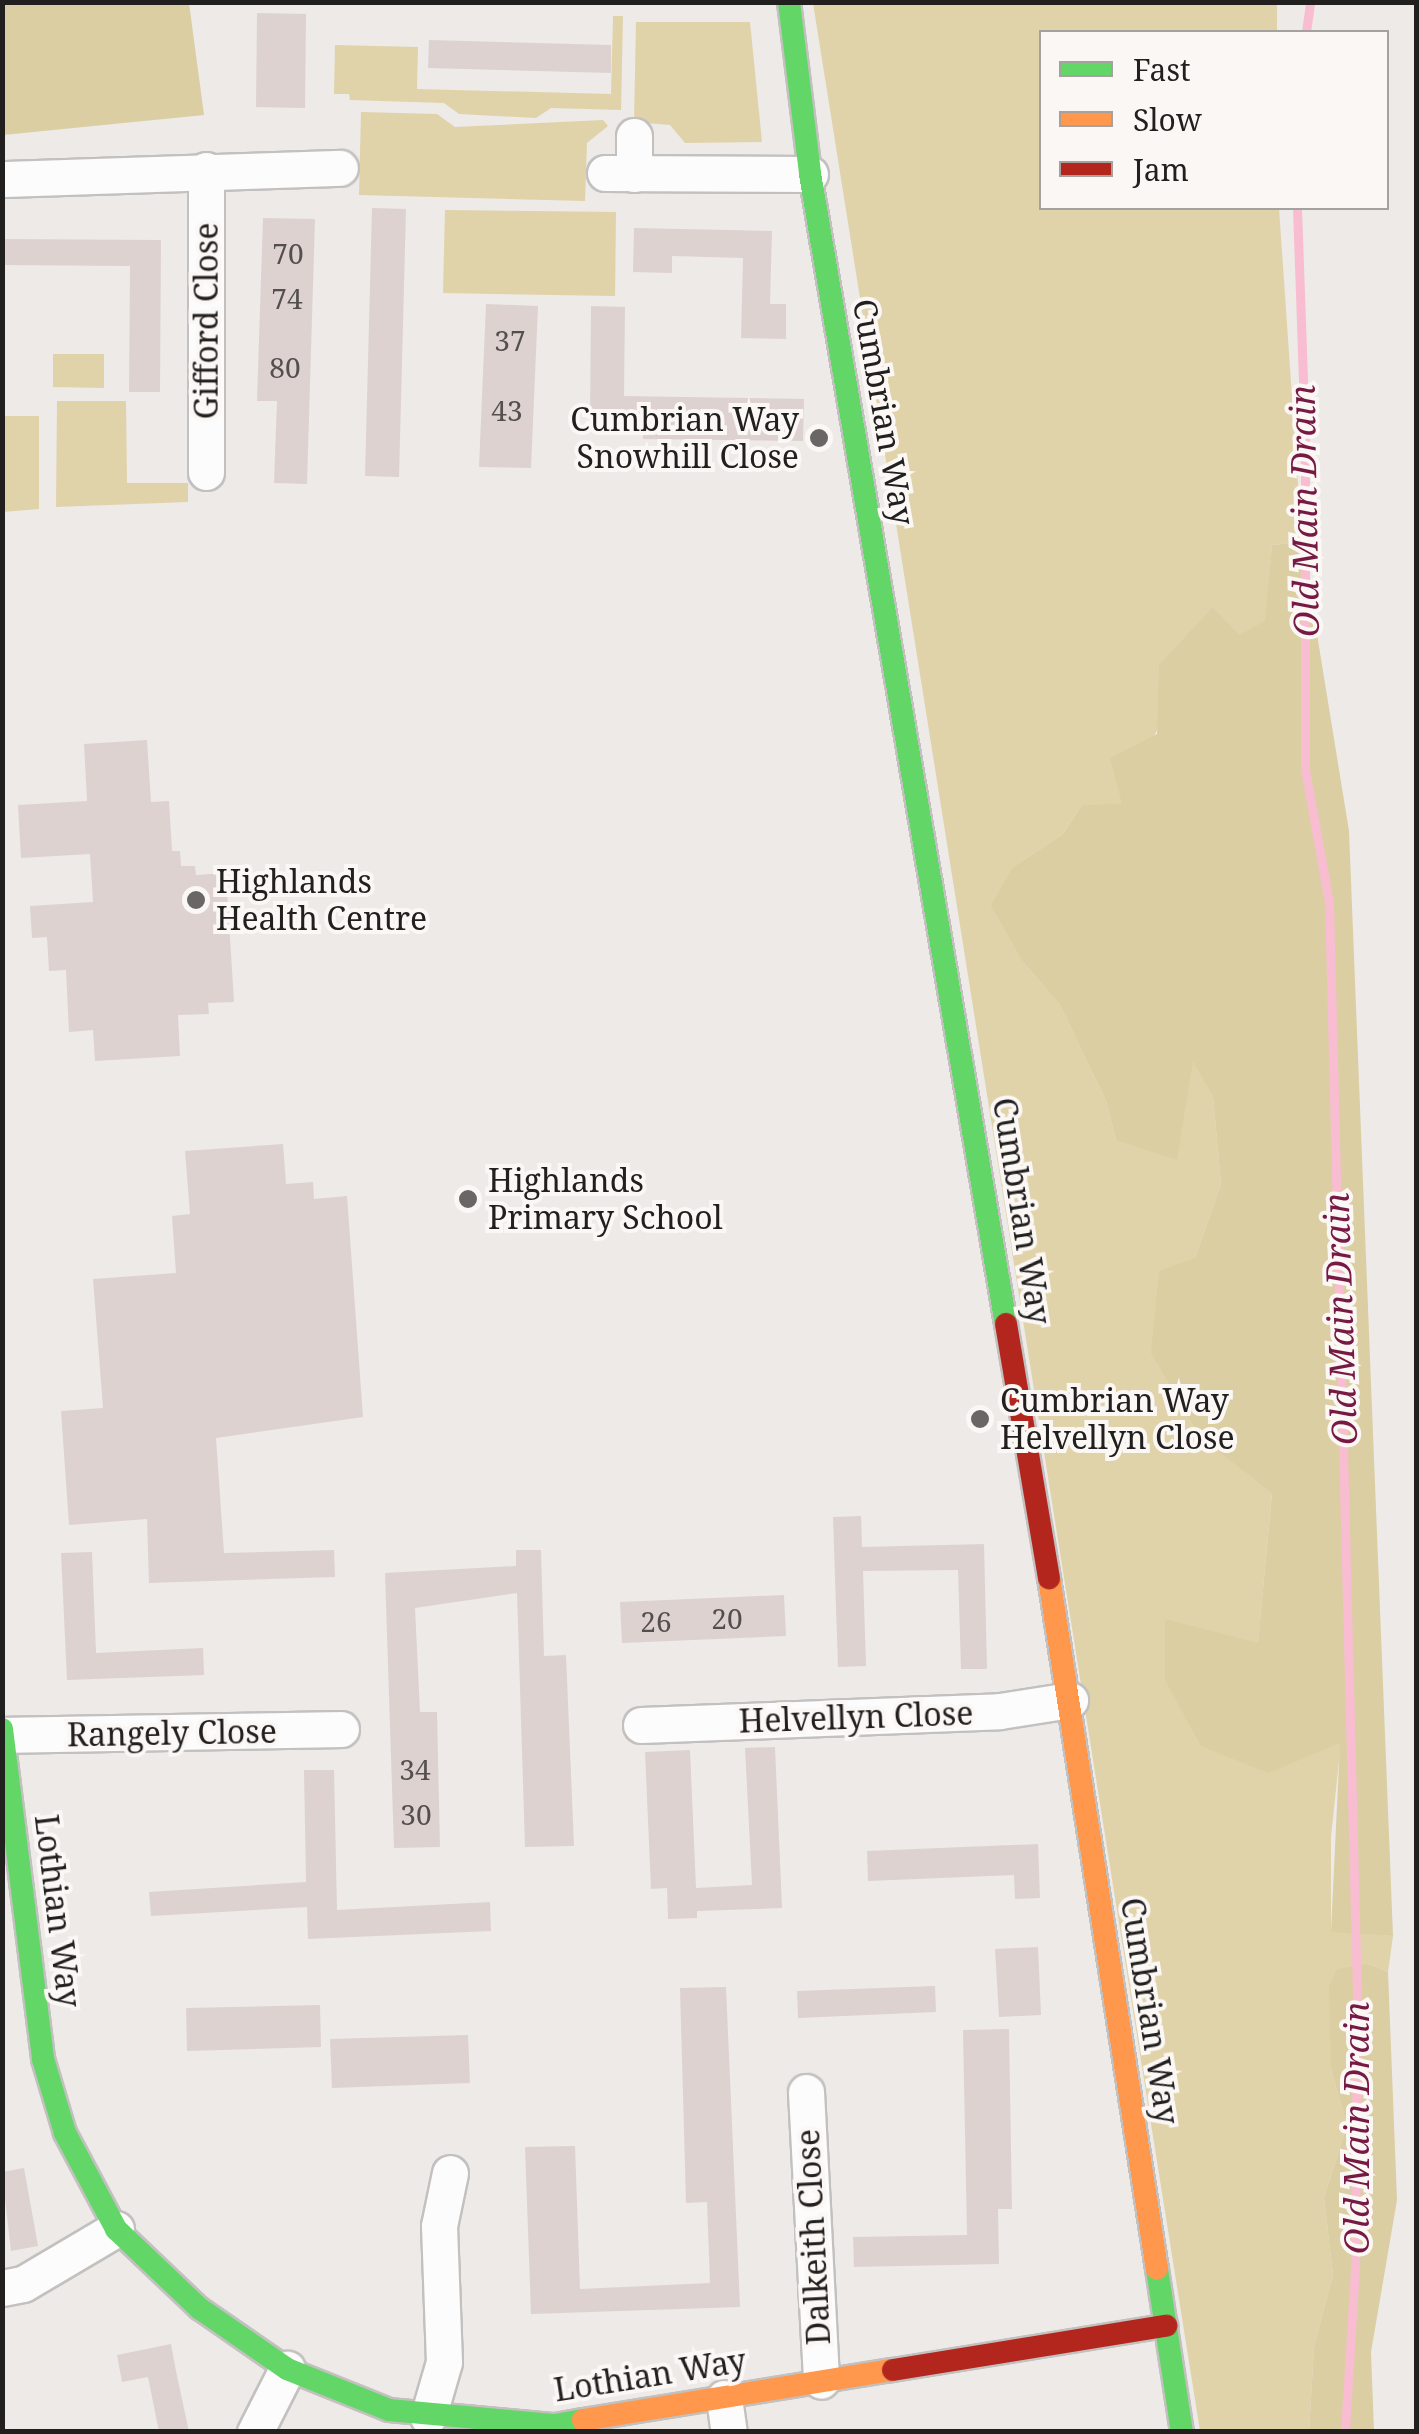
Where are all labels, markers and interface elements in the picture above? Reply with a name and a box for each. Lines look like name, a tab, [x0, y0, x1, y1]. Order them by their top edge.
legend	[1039, 30, 1389, 210]
text: Fast	[1133, 49, 1190, 90]
text: Slow	[1133, 99, 1202, 140]
text: Jam	[1133, 149, 1189, 190]
street label: Gifford Close	[187, 223, 225, 419]
house number: 70	[272, 236, 304, 270]
house number: 74	[271, 281, 303, 315]
street label: Cumbrian Way	[845, 296, 923, 528]
house number: 37	[494, 323, 526, 357]
house number: 80	[269, 350, 301, 384]
water label: Old Main Drain	[1281, 384, 1327, 638]
house number: 43	[491, 393, 523, 427]
place label: Cumbrian Way Snowhill Close	[570, 401, 799, 476]
marker: Cumbrian Way Snowhill Close	[808, 427, 830, 449]
place label: Highlands Health Centre	[216, 863, 427, 938]
marker: Highlands Health Centre	[185, 889, 207, 911]
street label: Cumbrian Way	[985, 1095, 1059, 1327]
place label: Highlands Primary School	[488, 1162, 723, 1237]
marker: Highlands Primary School	[457, 1188, 479, 1210]
water label: Old Main Drain	[1315, 1192, 1365, 1446]
place label: Cumbrian Way Helvellyn Close	[1000, 1382, 1235, 1457]
marker: Cumbrian Way Helvellyn Close	[969, 1408, 991, 1430]
house number: 20	[711, 1601, 743, 1635]
house number: 26	[640, 1604, 672, 1638]
street label: Helvellyn Close	[738, 1694, 974, 1740]
street label: Rangely Close	[67, 1712, 277, 1754]
house number: 34	[399, 1752, 431, 1786]
house number: 30	[400, 1797, 432, 1831]
street label: Lothian Way	[27, 1812, 89, 2010]
street label: Cumbrian Way	[1113, 1895, 1187, 2127]
water label: Old Main Drain	[1335, 2002, 1377, 2254]
street label: Dalkeith Close	[788, 2128, 838, 2346]
street label: Lothian Way	[551, 2341, 749, 2409]

